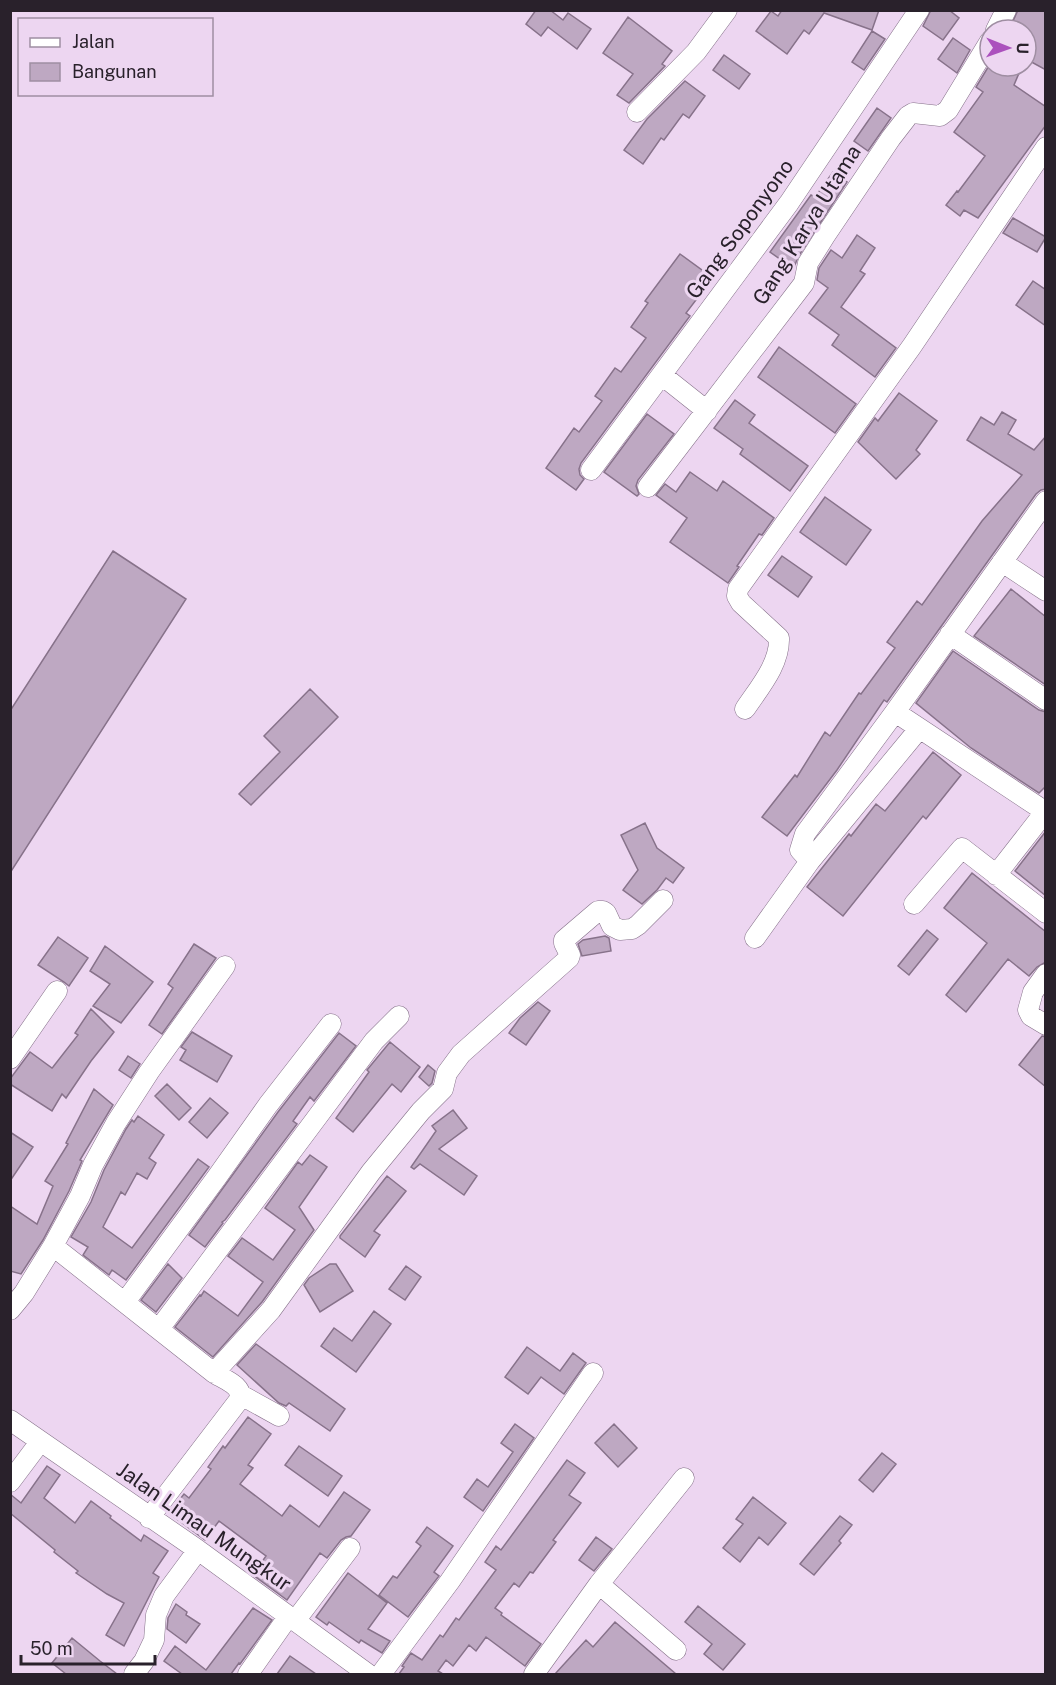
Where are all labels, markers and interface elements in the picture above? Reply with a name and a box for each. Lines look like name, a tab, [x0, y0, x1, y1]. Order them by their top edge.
legend	[18, 18, 213, 96]
north arrow	[978, 18, 1038, 78]
text: Jalan	[72, 31, 115, 52]
text: U	[1013, 42, 1032, 54]
text: Bangunan	[72, 61, 157, 82]
street label: Gang Karya Utama	[747, 140, 866, 309]
street label: Gang Soponyono	[681, 154, 799, 303]
street label: Jalan Limau Mungkur	[112, 1457, 296, 1596]
scale bar	[21, 1628, 154, 1666]
text: 50 m	[30, 1638, 73, 1659]

